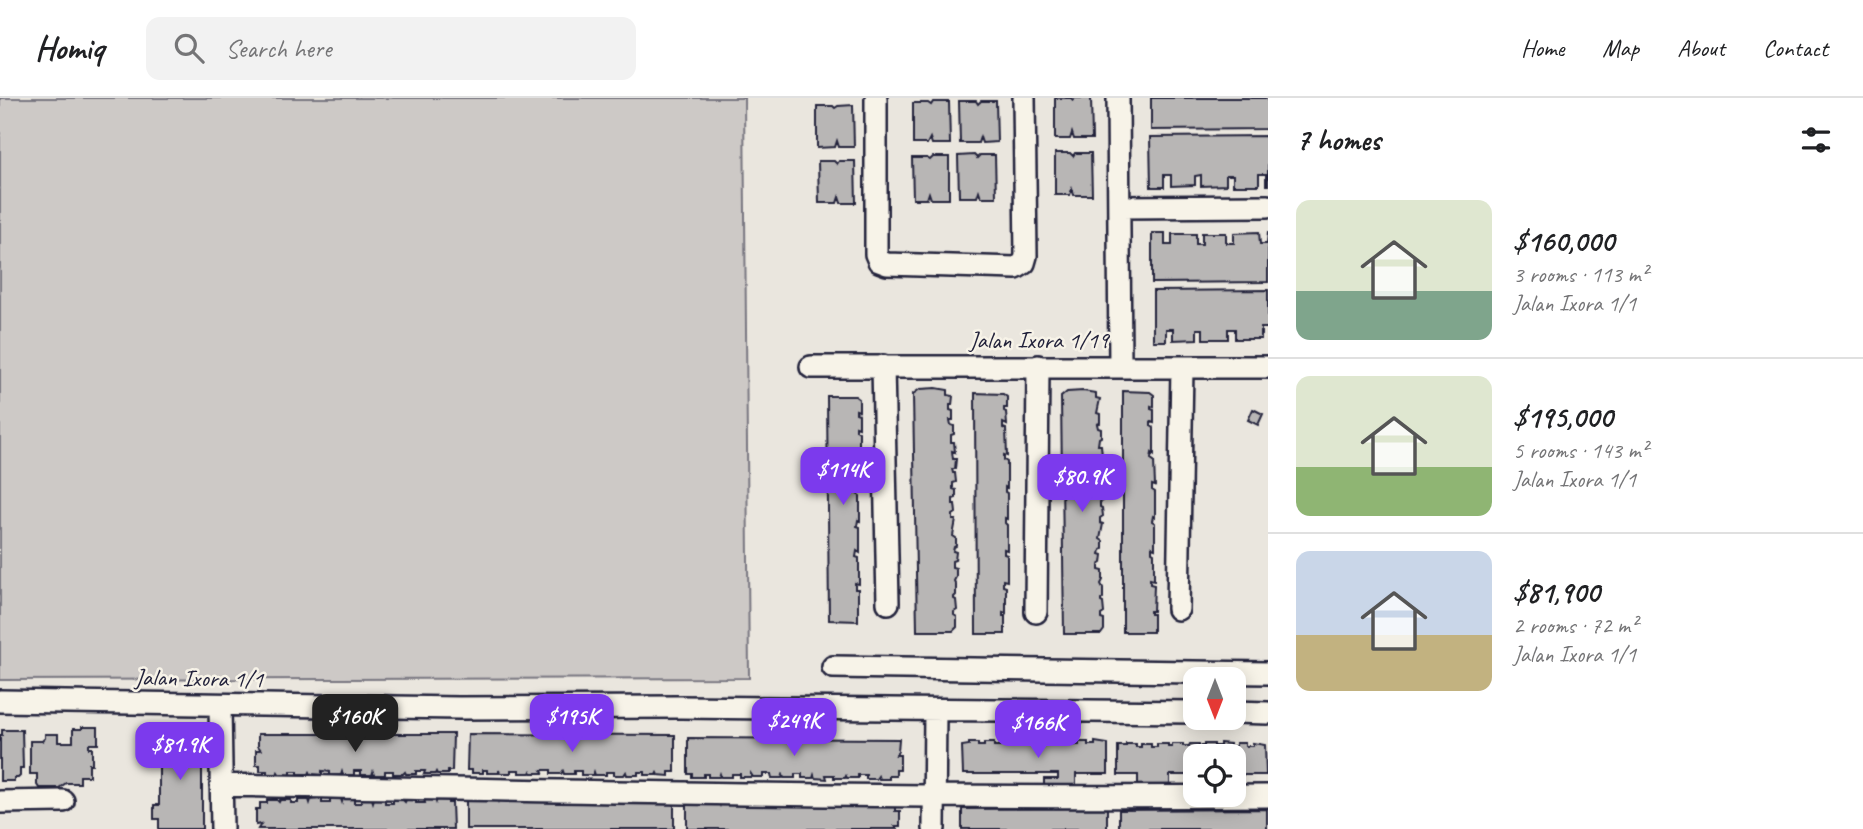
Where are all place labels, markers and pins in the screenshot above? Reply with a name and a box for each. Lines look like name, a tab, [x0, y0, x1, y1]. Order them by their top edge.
pin: $114K	[794, 448, 892, 507]
pin: $80.9K	[1025, 454, 1139, 514]
pin: $160K	[306, 694, 404, 754]
pin: $195K	[523, 694, 621, 754]
pin: $249K	[745, 698, 843, 758]
pin: $166K	[989, 700, 1087, 760]
pin: $81.9K	[123, 722, 237, 782]

